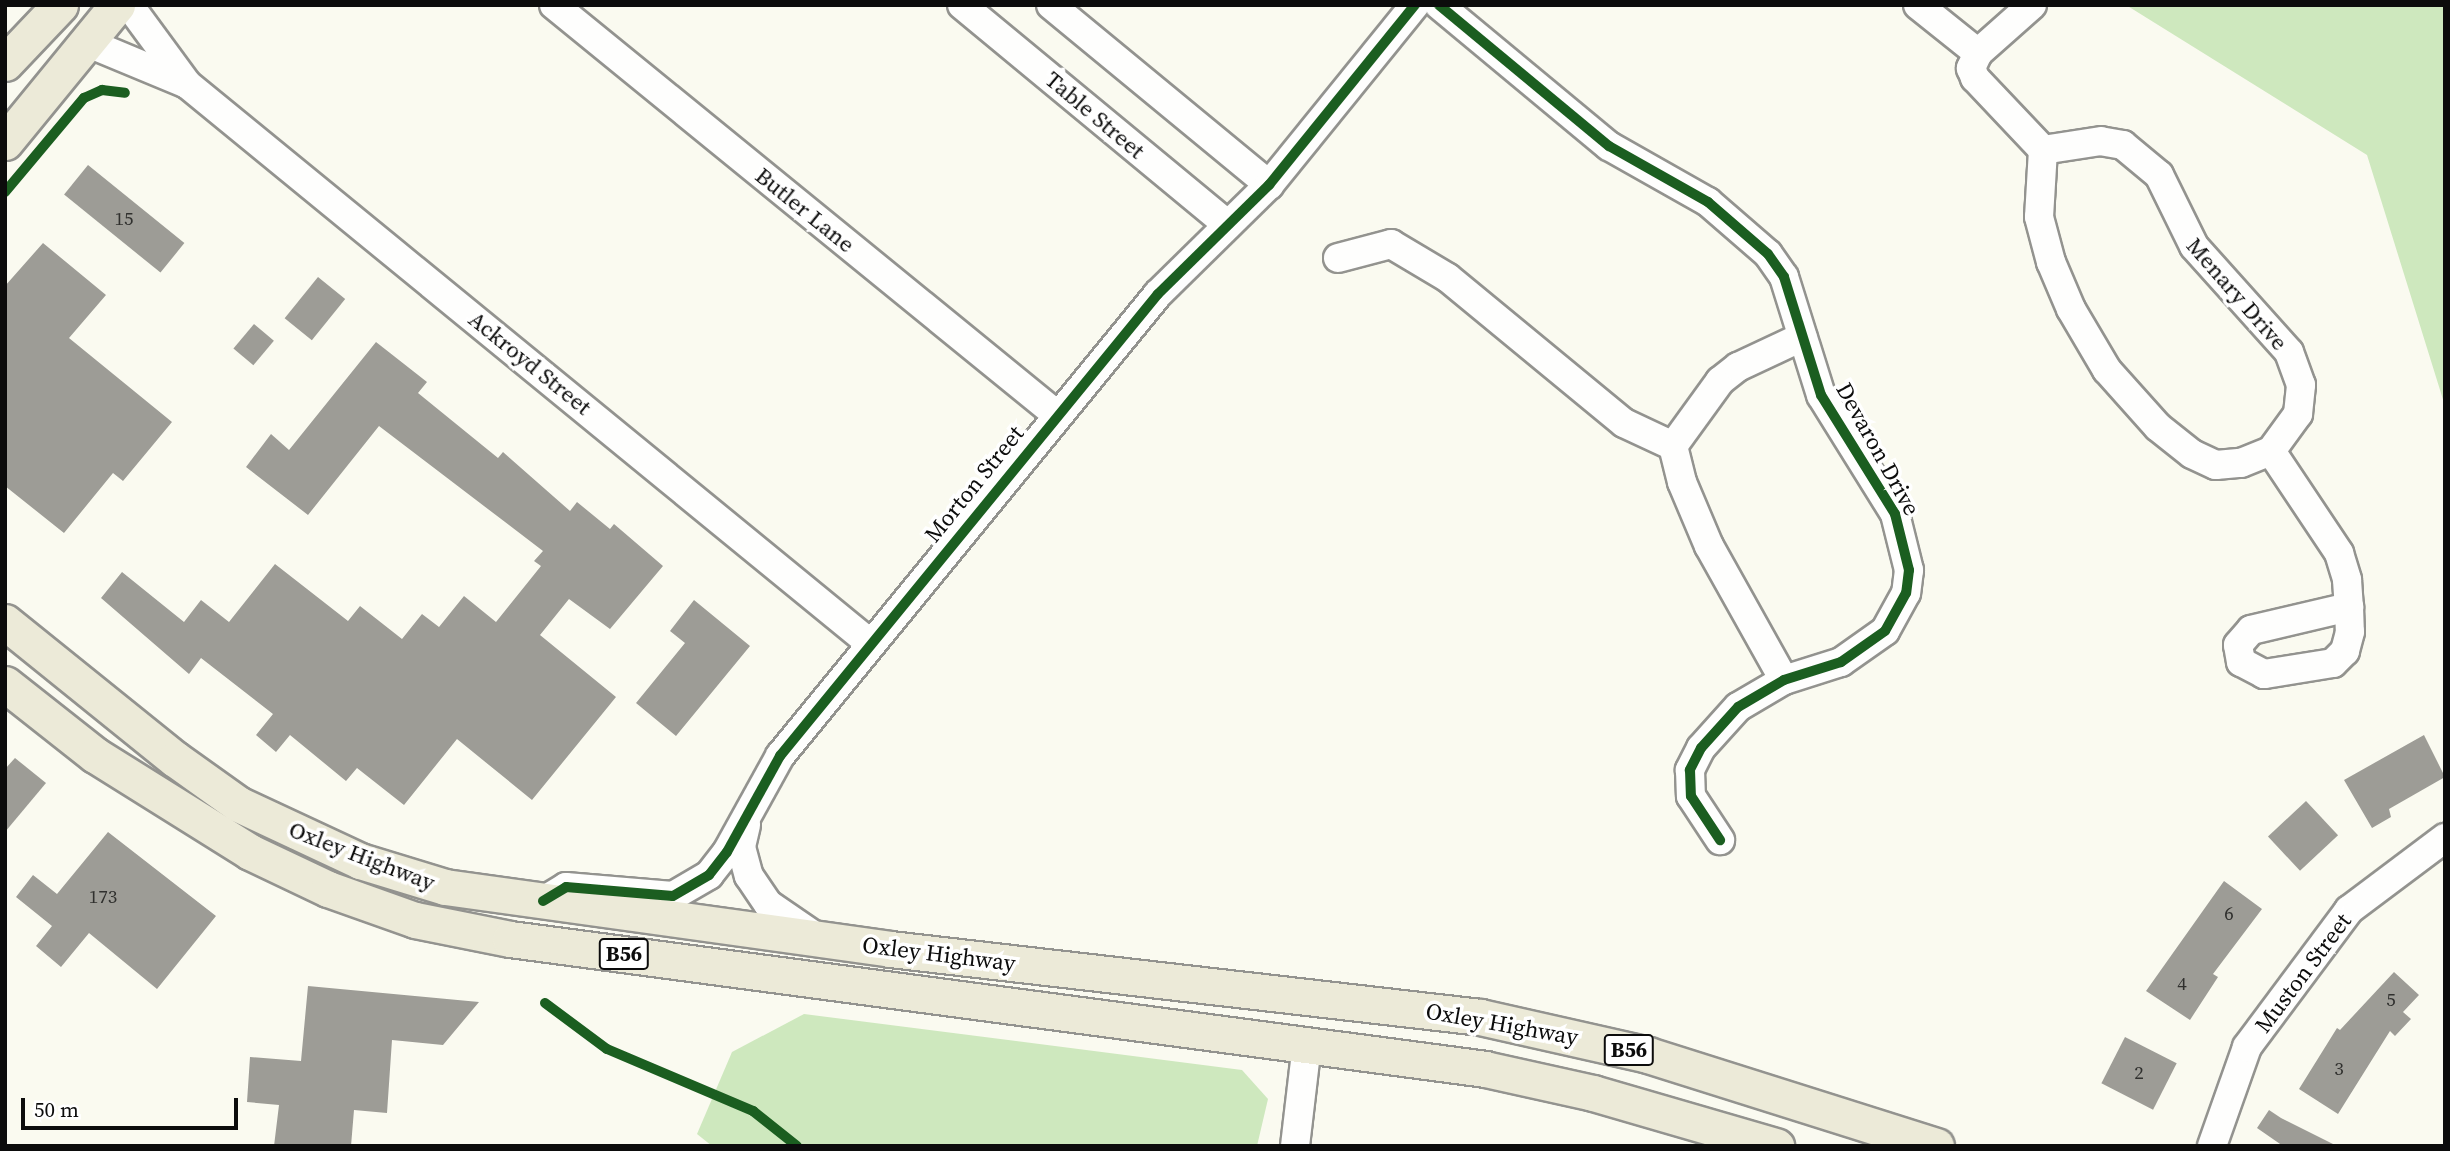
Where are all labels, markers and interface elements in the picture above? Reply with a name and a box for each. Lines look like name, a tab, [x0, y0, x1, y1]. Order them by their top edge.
street label: Table Street	[1040, 66, 1150, 164]
street label: Butler Lane	[750, 162, 860, 258]
house number: 15	[115, 208, 133, 230]
street label: Menary Drive	[2181, 232, 2293, 356]
street label: Ackroyd Street	[463, 305, 597, 421]
street label: Devaron Drive	[1830, 378, 1926, 520]
street label: Morton Street	[919, 420, 1029, 548]
street label: Oxley Highway	[285, 816, 439, 896]
house number: 173	[89, 886, 117, 908]
house number: 6	[2224, 903, 2234, 925]
street label: Muston Street	[2249, 908, 2357, 1038]
street label: Oxley Highway	[861, 931, 1017, 977]
road number: B56	[598, 936, 650, 972]
house number: 4	[2177, 973, 2187, 995]
house number: 5	[2386, 989, 2396, 1011]
street label: Oxley Highway	[1424, 997, 1580, 1051]
road number: B56	[1603, 1032, 1655, 1068]
house number: 3	[2334, 1058, 2344, 1080]
house number: 2	[2134, 1062, 2144, 1084]
scale bar	[24, 1084, 242, 1128]
text: 50 m	[34, 1095, 79, 1124]

